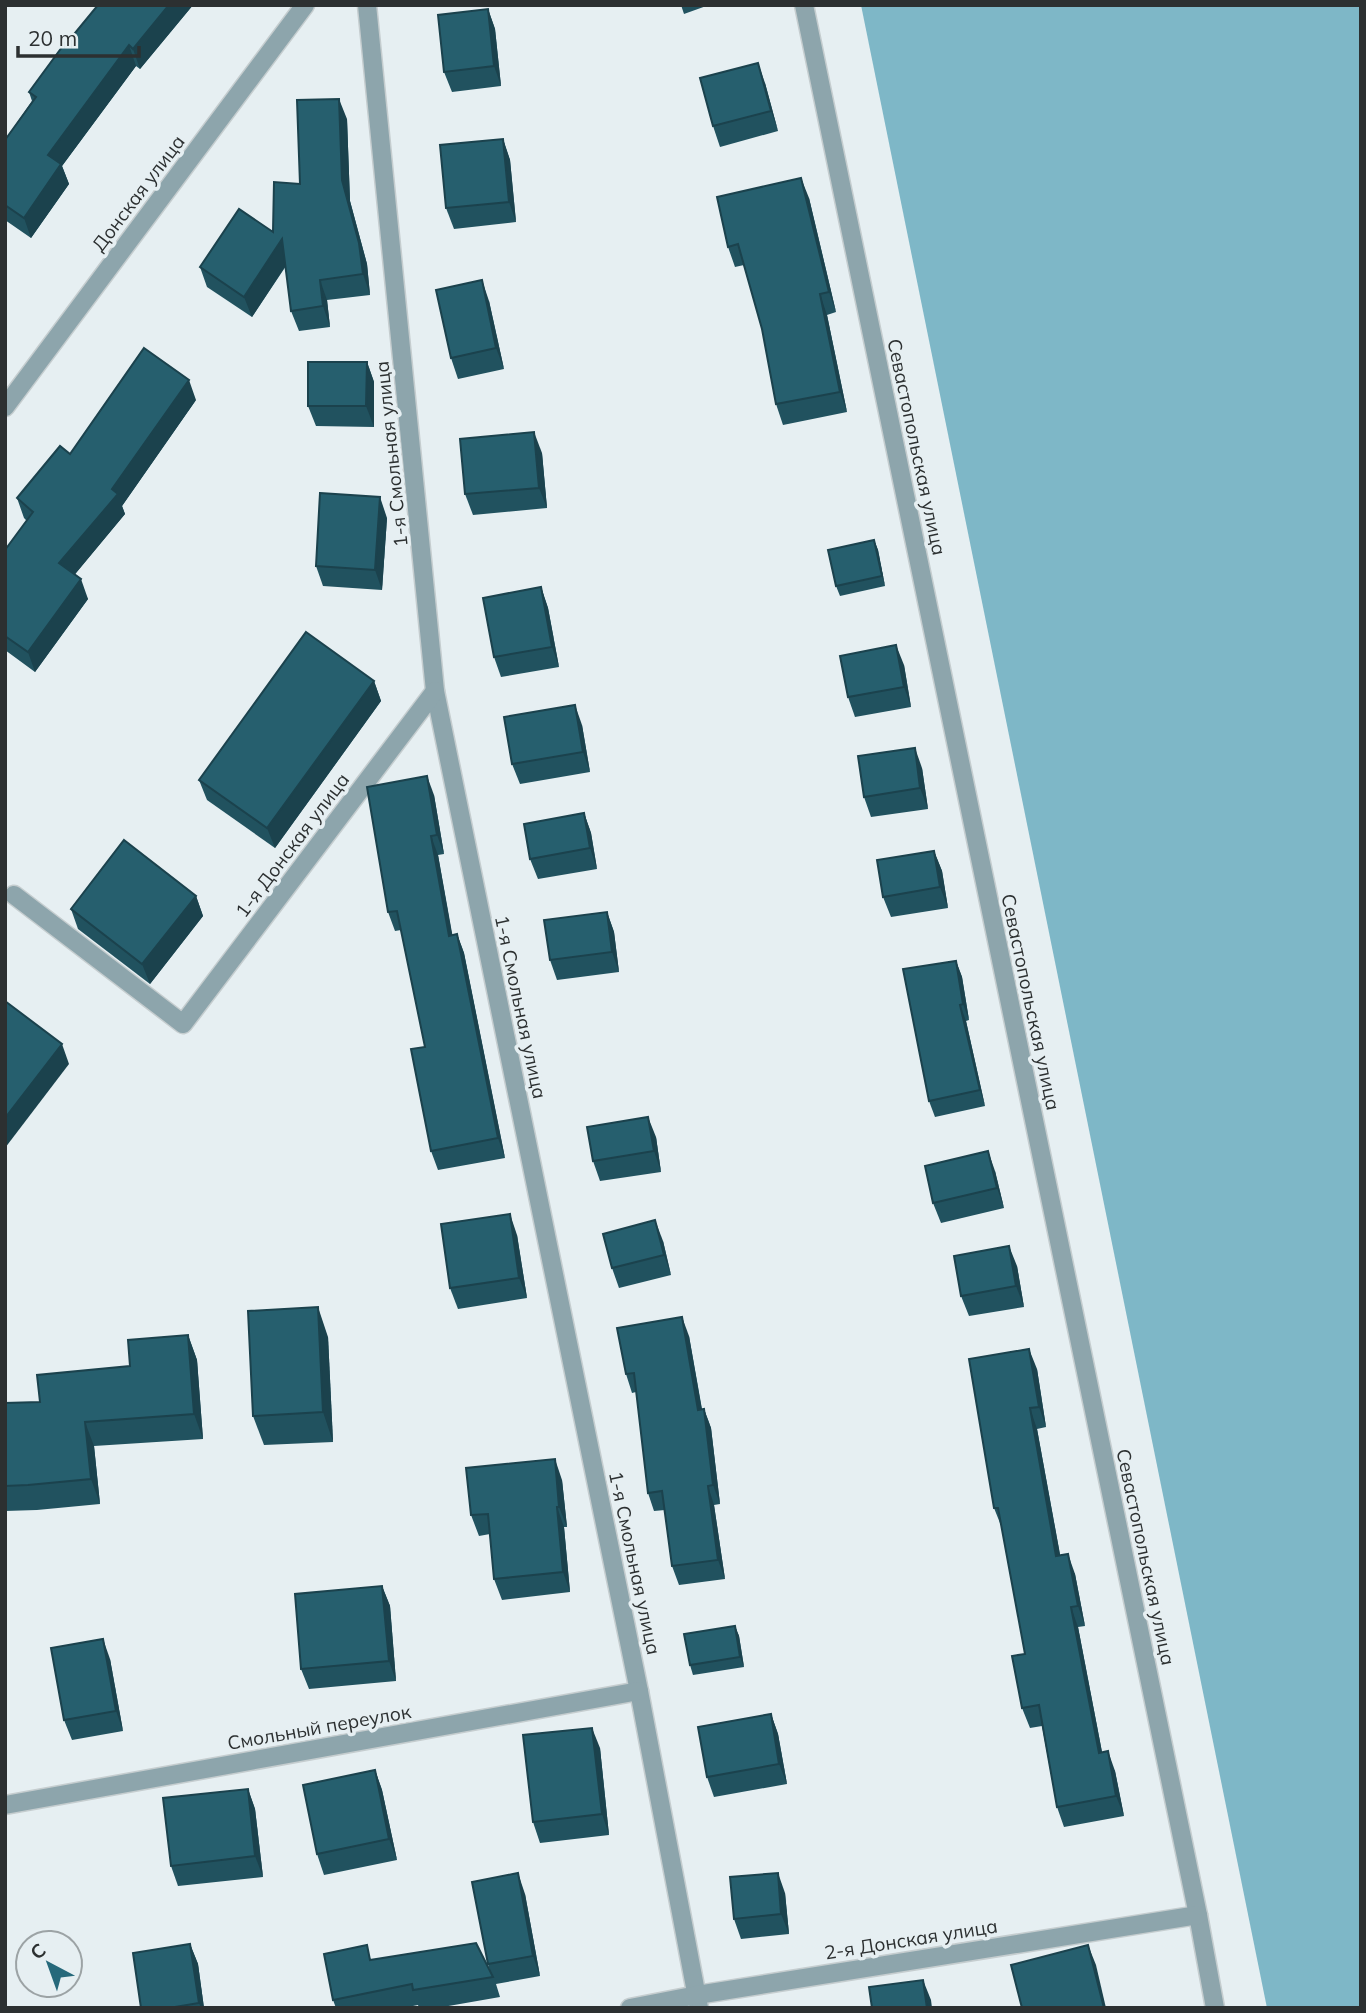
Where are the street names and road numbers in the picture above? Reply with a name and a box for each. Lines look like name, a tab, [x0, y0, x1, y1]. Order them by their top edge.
street label: Донская улица	[86, 130, 190, 256]
street label: Севастопольская улица	[882, 337, 952, 557]
street label: 1-я Смольная улица	[369, 360, 413, 548]
street label: 1-я Донская улица	[230, 768, 354, 922]
street label: Севастопольская улица	[996, 892, 1066, 1112]
street label: 1-я Смольная улица	[490, 913, 552, 1101]
street label: Севастопольская улица	[1111, 1447, 1181, 1667]
street label: 1-я Смольная улица	[604, 1469, 666, 1657]
street label: Смольный переулок	[225, 1699, 413, 1755]
street label: 2-я Донская улица	[823, 1913, 999, 1965]

